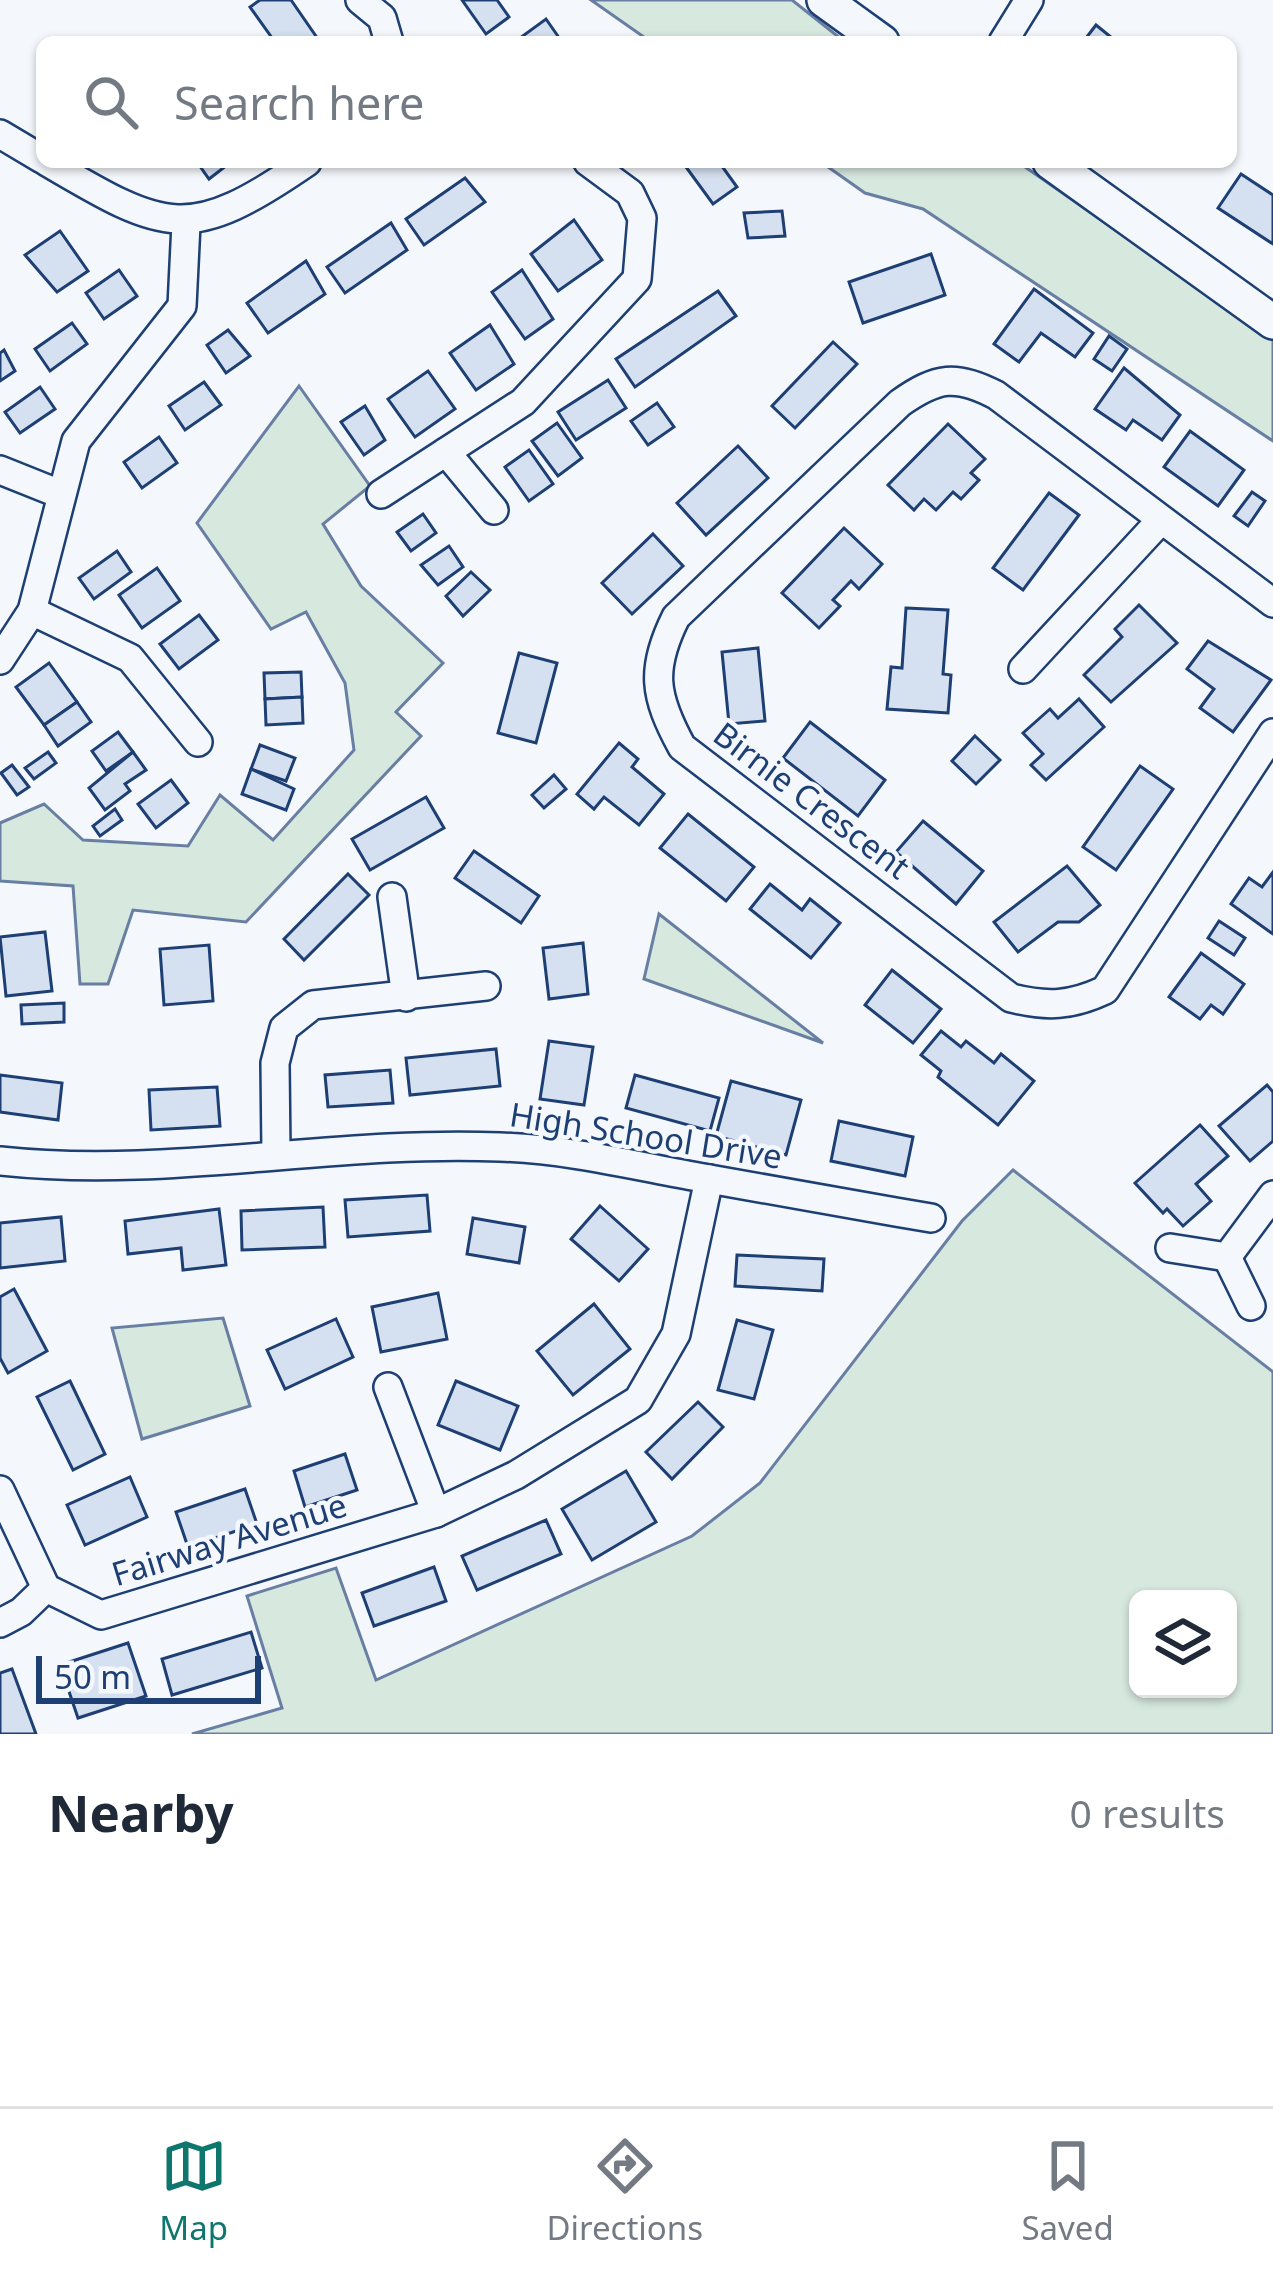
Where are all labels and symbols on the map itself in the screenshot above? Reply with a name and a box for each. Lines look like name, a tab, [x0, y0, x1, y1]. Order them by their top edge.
street label: Birnie Crescent	[705, 711, 919, 889]
street label: High School Drive	[507, 1091, 785, 1179]
street label: Fairway Avenue	[106, 1482, 352, 1596]
scale bar	[36, 1650, 261, 1703]

